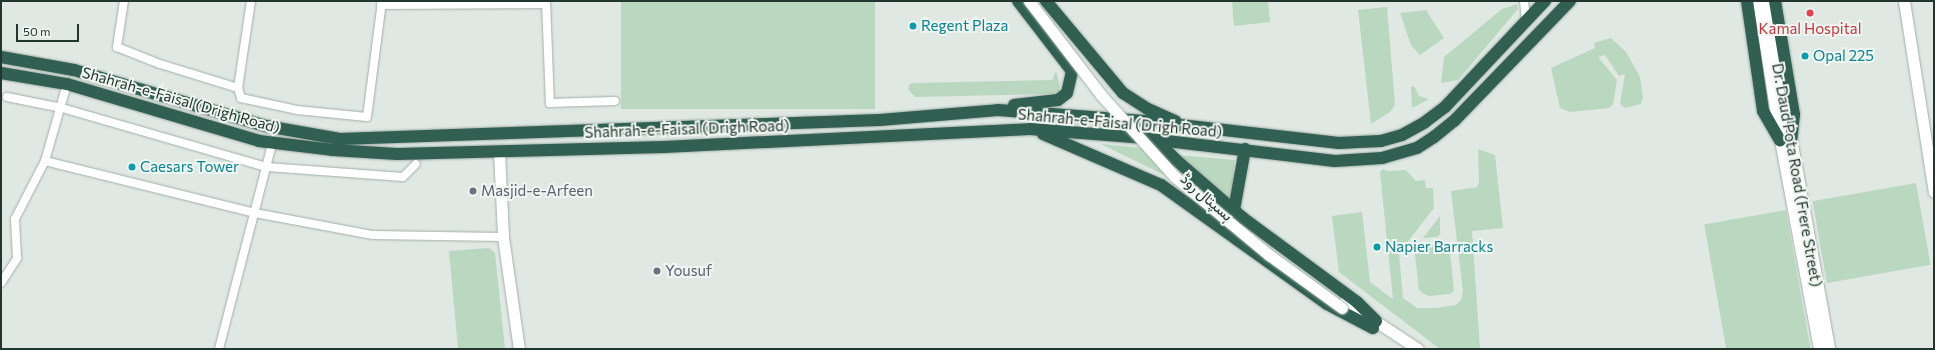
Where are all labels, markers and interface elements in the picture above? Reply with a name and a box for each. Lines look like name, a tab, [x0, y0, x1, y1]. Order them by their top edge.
marker: Kamal Hospital	[1804, 7, 1816, 19]
scale bar	[18, 16, 81, 42]
place label: Regent Plaza	[921, 17, 1008, 35]
place label: Kamal Hospital	[1759, 20, 1861, 38]
marker: Regent Plaza	[908, 21, 918, 31]
text: 50 m	[23, 24, 51, 38]
place label: Opal 225	[1813, 47, 1874, 65]
marker: Opal 225	[1800, 51, 1810, 61]
street label: Dr. Daud Pota Road (Frere Street)	[1768, 62, 1826, 288]
street label: Shahrah-e-Faisal (Drigh Road)	[80, 63, 282, 137]
street label: Shahrah-e-Faisal (Drigh Road)	[1017, 105, 1223, 141]
street label: Shahrah-e-Faisal (Drigh Road)	[584, 116, 790, 142]
place label: Caesars Tower	[140, 158, 239, 176]
marker: Caesars Tower	[127, 162, 137, 172]
street label: ہسپتال روڈ	[1177, 169, 1237, 225]
place label: Masjid-e-Arfeen	[481, 182, 593, 200]
marker: Masjid-e-Arfeen	[468, 186, 478, 196]
place label: Napier Barracks	[1385, 238, 1493, 256]
marker: Napier Barracks	[1372, 242, 1382, 252]
place label: Yousuf	[665, 262, 712, 280]
marker: Yousuf	[652, 266, 662, 276]

